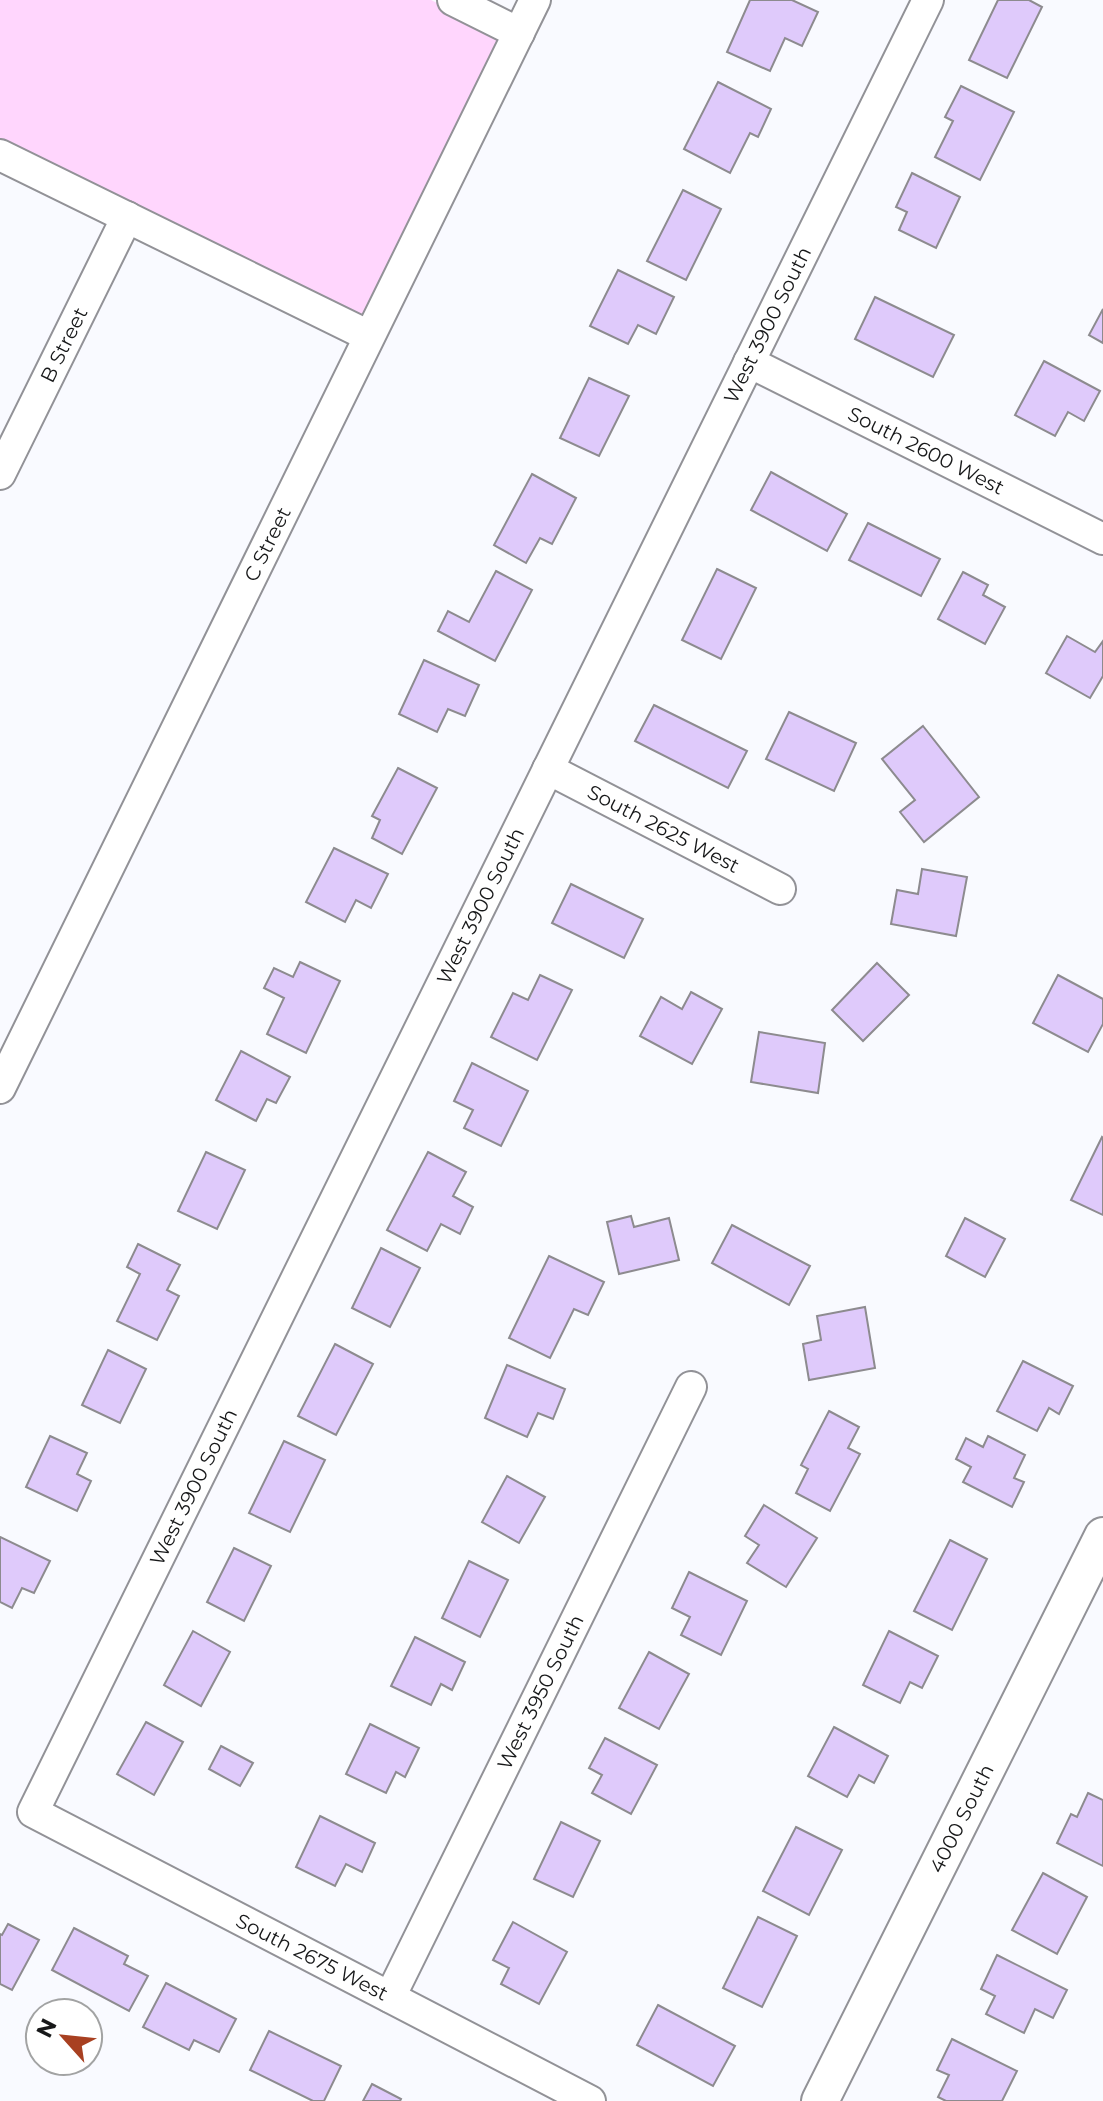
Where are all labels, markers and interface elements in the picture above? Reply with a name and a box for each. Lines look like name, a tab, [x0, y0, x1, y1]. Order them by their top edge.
street label: West 3900 South	[719, 243, 816, 407]
street label: B Street	[35, 303, 92, 386]
street label: South 2600 West	[844, 401, 1008, 500]
street label: C Street	[239, 503, 296, 585]
street label: South 2625 West	[583, 780, 744, 878]
street label: West 3900 South	[432, 824, 529, 988]
street label: West 3900 South	[145, 1405, 242, 1569]
street label: West 3950 South	[492, 1611, 589, 1773]
street label: 4000 South	[924, 1760, 999, 1877]
street label: South 2675 West	[232, 1908, 392, 2006]
north arrow	[24, 1997, 104, 2077]
text: N	[31, 2014, 63, 2042]

